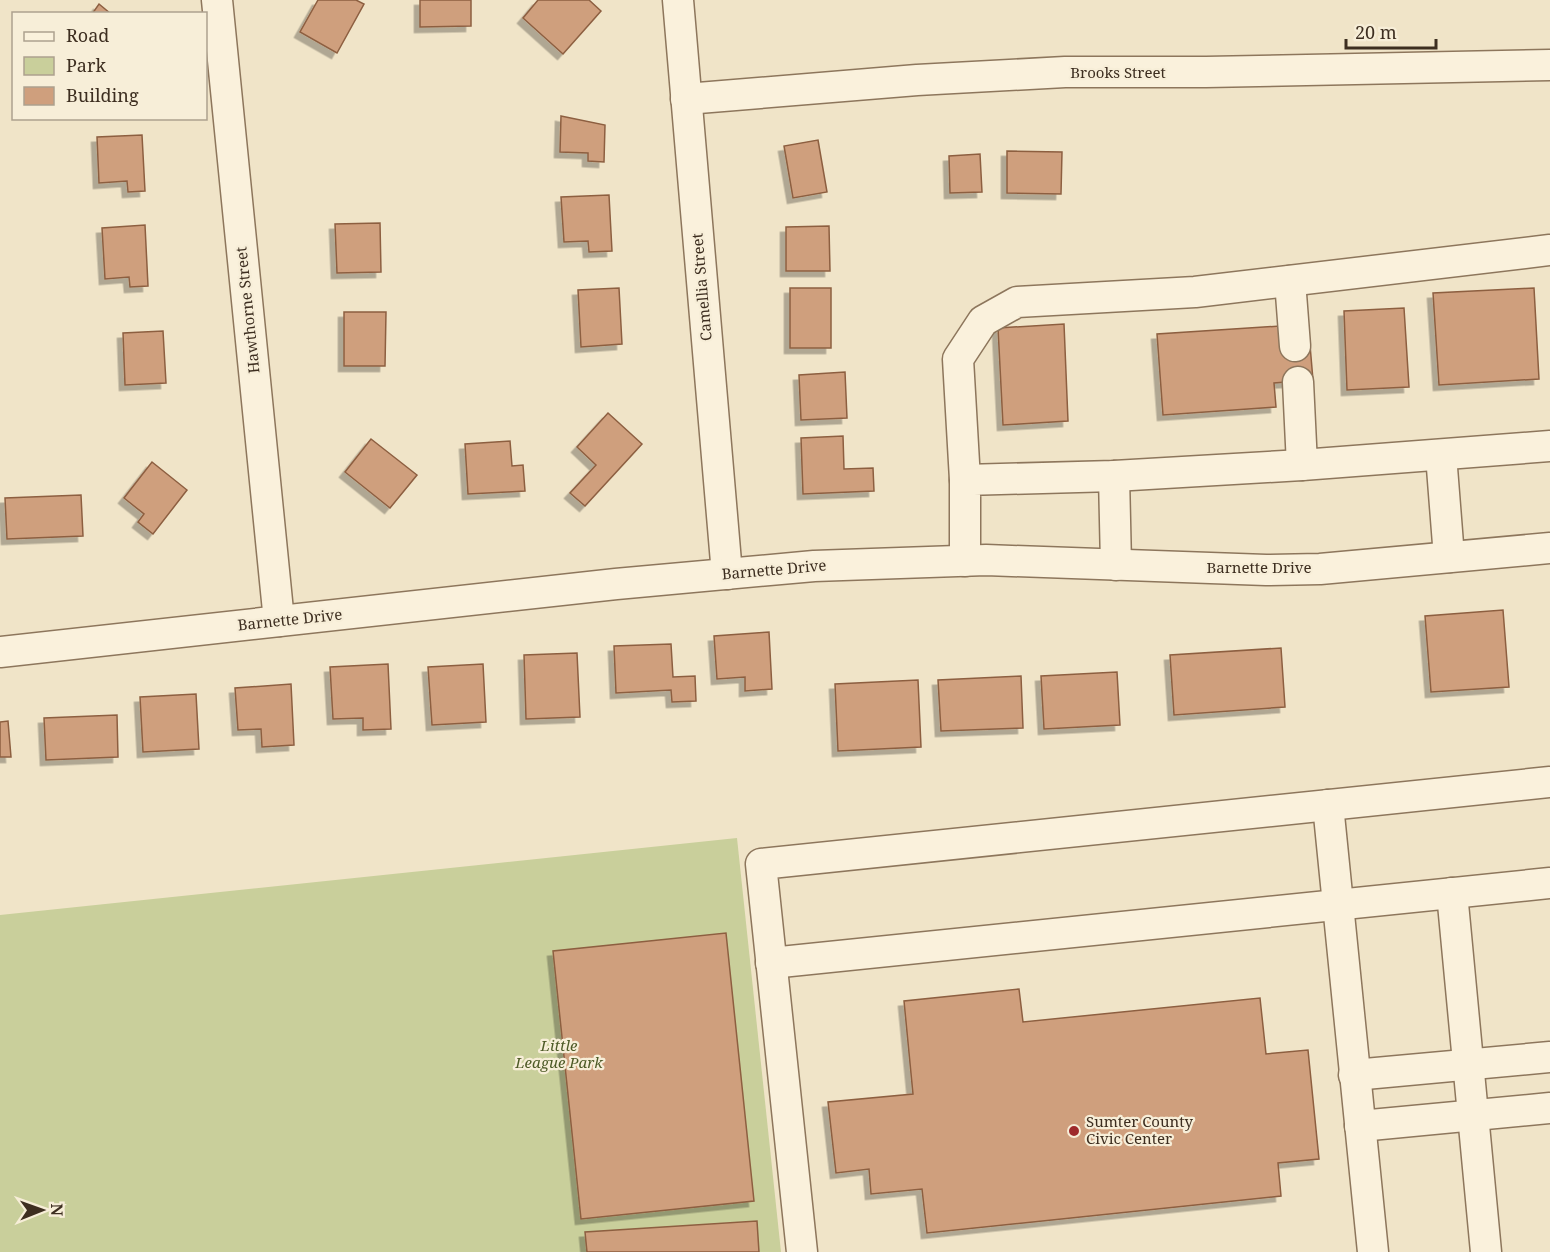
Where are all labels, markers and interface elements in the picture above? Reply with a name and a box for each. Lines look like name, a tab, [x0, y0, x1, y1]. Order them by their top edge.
legend	[12, 12, 207, 120]
scale bar	[1346, 12, 1436, 50]
text: 20 m	[1355, 20, 1397, 44]
text: Road	[66, 23, 109, 47]
text: Park	[66, 53, 106, 77]
street label: Brooks Street	[1070, 62, 1166, 82]
text: Building	[66, 83, 139, 107]
street label: Camellia Street	[686, 232, 716, 342]
street label: Hawthorne Street	[230, 246, 264, 374]
street label: Barnette Drive	[721, 554, 827, 584]
street label: Barnette Drive	[1207, 557, 1312, 577]
street label: Barnette Drive	[237, 604, 343, 634]
park label: Little League Park	[514, 1035, 603, 1072]
place label: Sumter County Civic Center	[1086, 1111, 1193, 1148]
marker: Sumter County Civic Center	[1067, 1124, 1081, 1138]
north arrow	[12, 1180, 72, 1240]
text: N	[46, 1203, 68, 1217]

